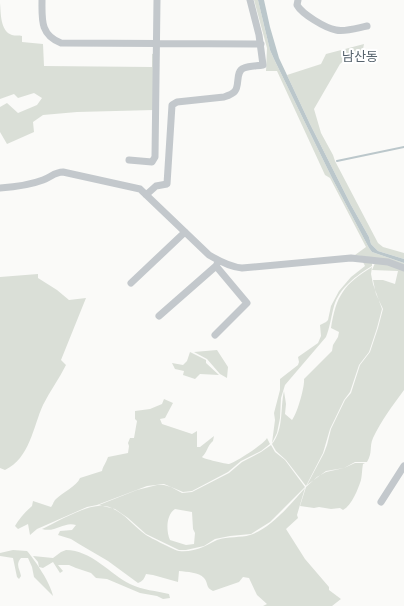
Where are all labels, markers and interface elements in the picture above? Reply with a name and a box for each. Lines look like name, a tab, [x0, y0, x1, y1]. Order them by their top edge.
district label: 남산동	[342, 50, 378, 66]

